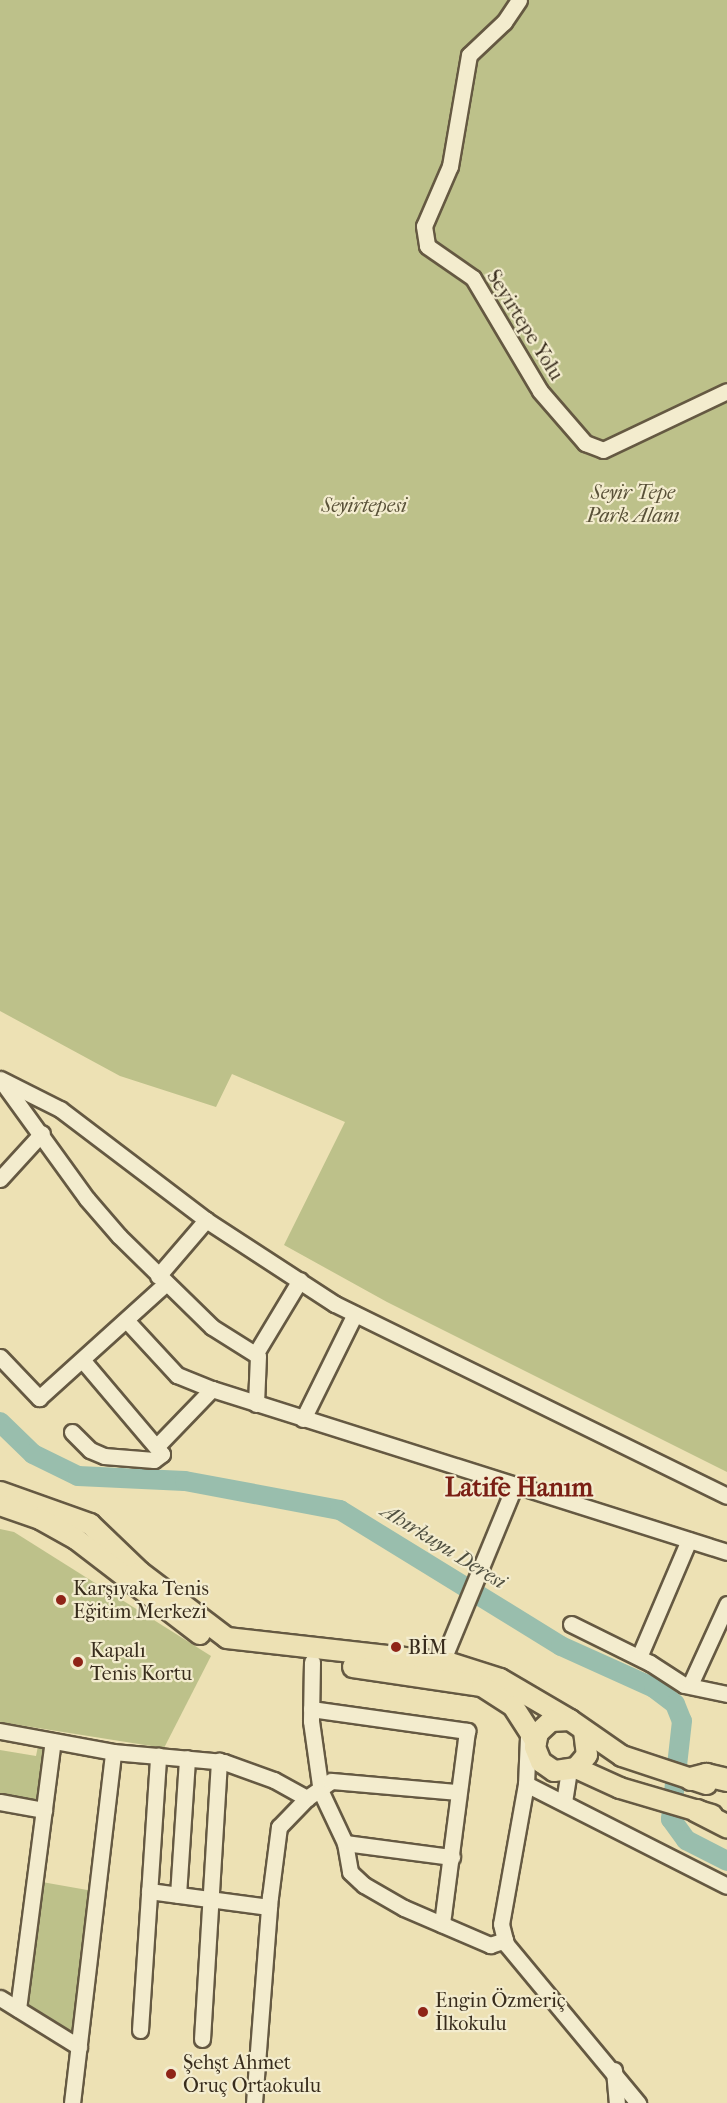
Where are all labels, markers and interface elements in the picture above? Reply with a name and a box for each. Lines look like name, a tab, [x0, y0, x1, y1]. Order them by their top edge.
street label: Seyirtepe Yolu	[482, 265, 568, 385]
park label: Seyir Tepe Park Alanı	[586, 481, 680, 528]
park label: Seyirtepesi	[321, 493, 407, 517]
district label: Latife Hanım	[445, 1472, 593, 1504]
water label: Ahırkuyu Deresi	[377, 1498, 511, 1594]
place label: Karşıyaka Tenis Eğitim Merkezi	[73, 1576, 209, 1623]
marker: Karşıyaka Tenis Eğitim Merkezi	[54, 1593, 68, 1607]
place label: BİM	[408, 1635, 447, 1659]
place label: Kapalı Tenis Kortu	[90, 1638, 192, 1685]
marker: BİM	[389, 1640, 403, 1654]
marker: Kapalı Tenis Kortu	[71, 1655, 85, 1669]
place label: Engin Özmeriç İlkokulu	[435, 1988, 566, 2035]
marker: Engin Özmeriç İlkokulu	[416, 2005, 430, 2019]
place label: Şehşt Ahmet Oruç Ortaokulu	[183, 2050, 321, 2097]
marker: Şehşt Ahmet Oruç Ortaokulu	[164, 2067, 178, 2081]

